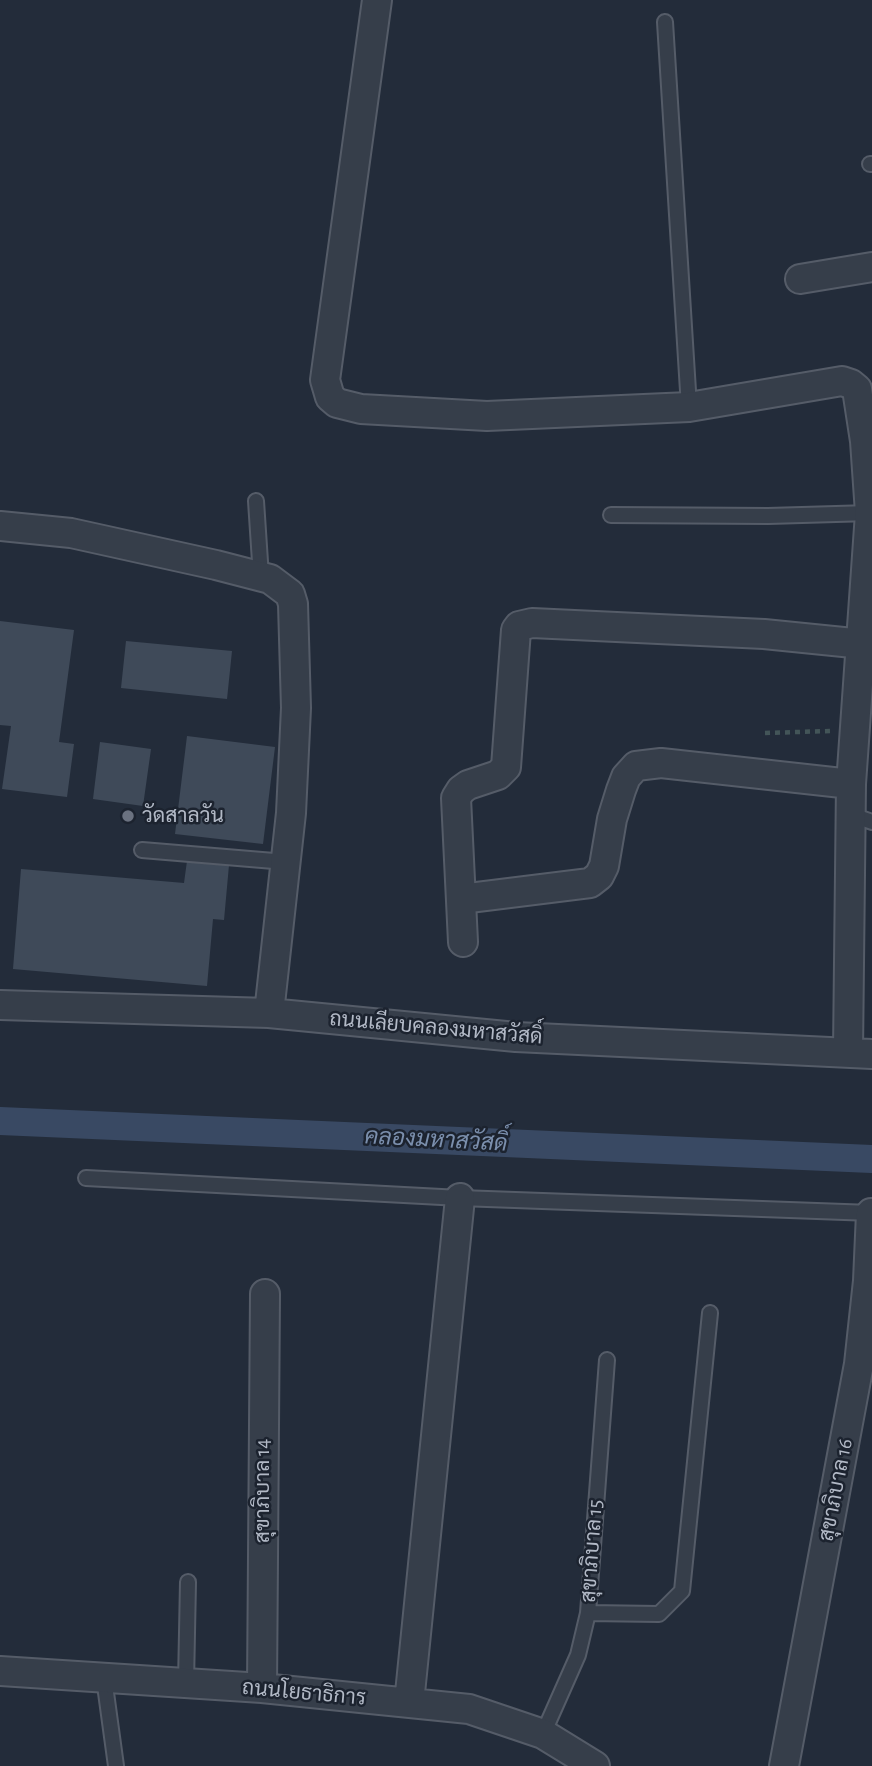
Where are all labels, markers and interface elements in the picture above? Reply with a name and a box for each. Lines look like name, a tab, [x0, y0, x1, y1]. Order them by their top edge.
place label: วัดสาลวัน	[142, 803, 224, 829]
marker: วัดสาลวัน	[120, 808, 136, 824]
street label: ถนนเลียบคลองมหาสวัสดิ์	[328, 1006, 544, 1050]
water label: คลองมหาสวัสดิ์	[364, 1122, 508, 1158]
street label: สุขาภิบาล 16	[814, 1436, 858, 1544]
street label: สุขาภิบาล 14	[250, 1439, 276, 1543]
street label: สุขาภิบาล 15	[576, 1499, 608, 1603]
street label: ถนนโยธาธิการ	[241, 1675, 367, 1711]

